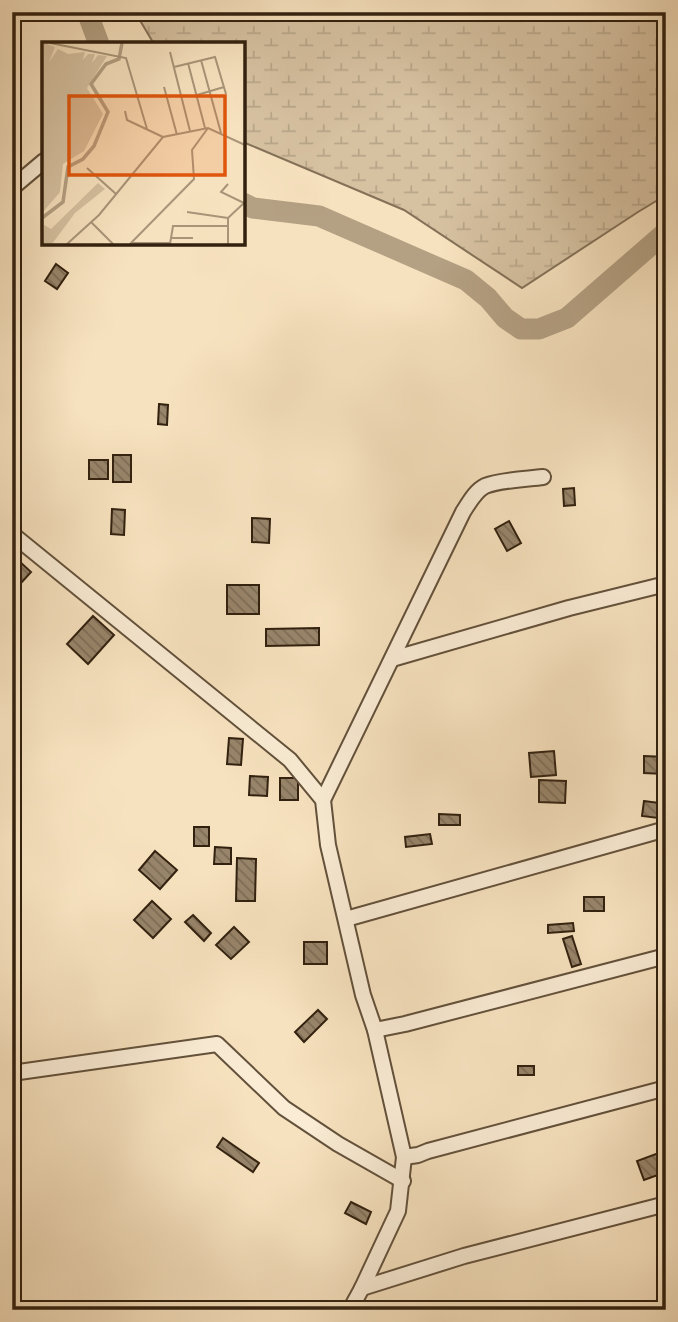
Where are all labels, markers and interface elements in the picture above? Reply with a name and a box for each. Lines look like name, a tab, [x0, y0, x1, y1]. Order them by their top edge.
inset map	[42, 42, 245, 245]

